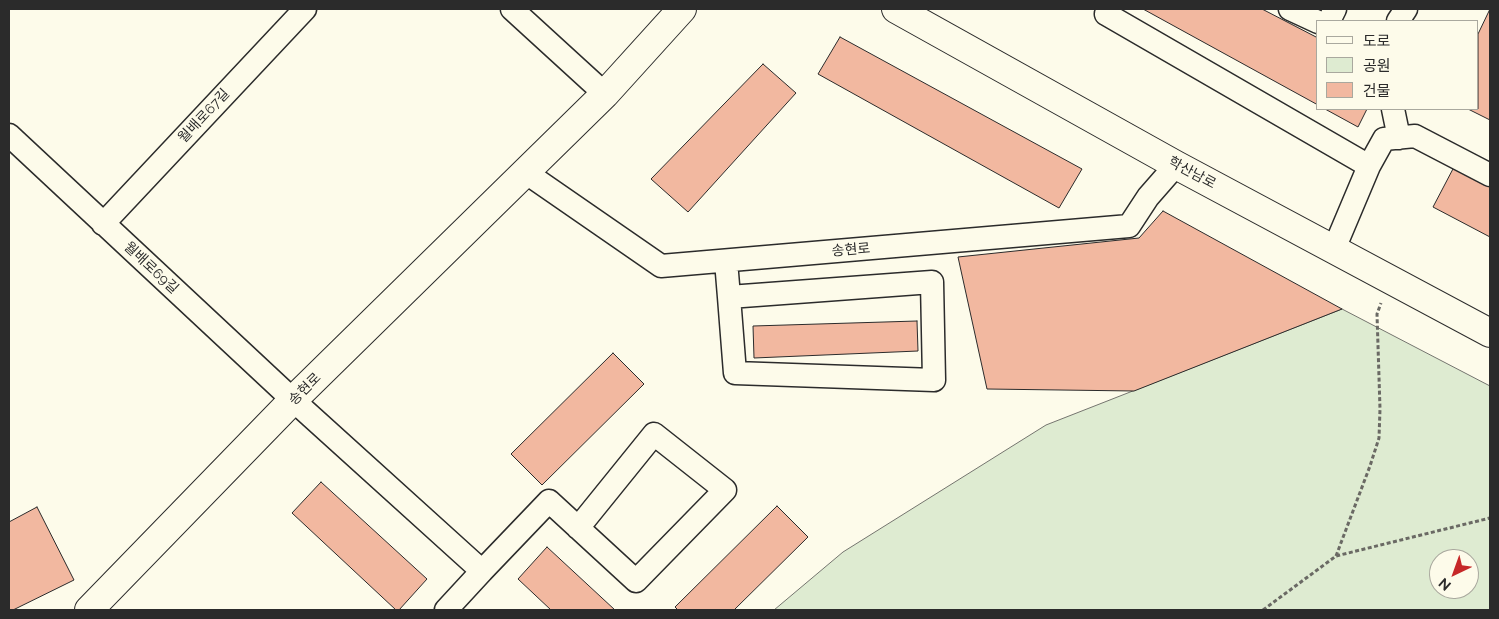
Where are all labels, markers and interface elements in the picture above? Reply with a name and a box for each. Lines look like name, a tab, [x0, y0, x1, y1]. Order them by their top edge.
legend	[1316, 20, 1479, 110]
text: 도로	[1363, 32, 1391, 50]
text: 공원	[1363, 57, 1391, 75]
text: 건물	[1363, 82, 1391, 100]
street label: 월배로67길	[175, 86, 233, 146]
street label: 학산남로	[1165, 153, 1219, 193]
street label: 월배로69길	[120, 239, 182, 297]
street label: 송현로	[831, 240, 871, 260]
street label: 송현로	[285, 369, 325, 409]
north arrow	[1429, 549, 1479, 599]
text: N	[1435, 575, 1454, 594]

